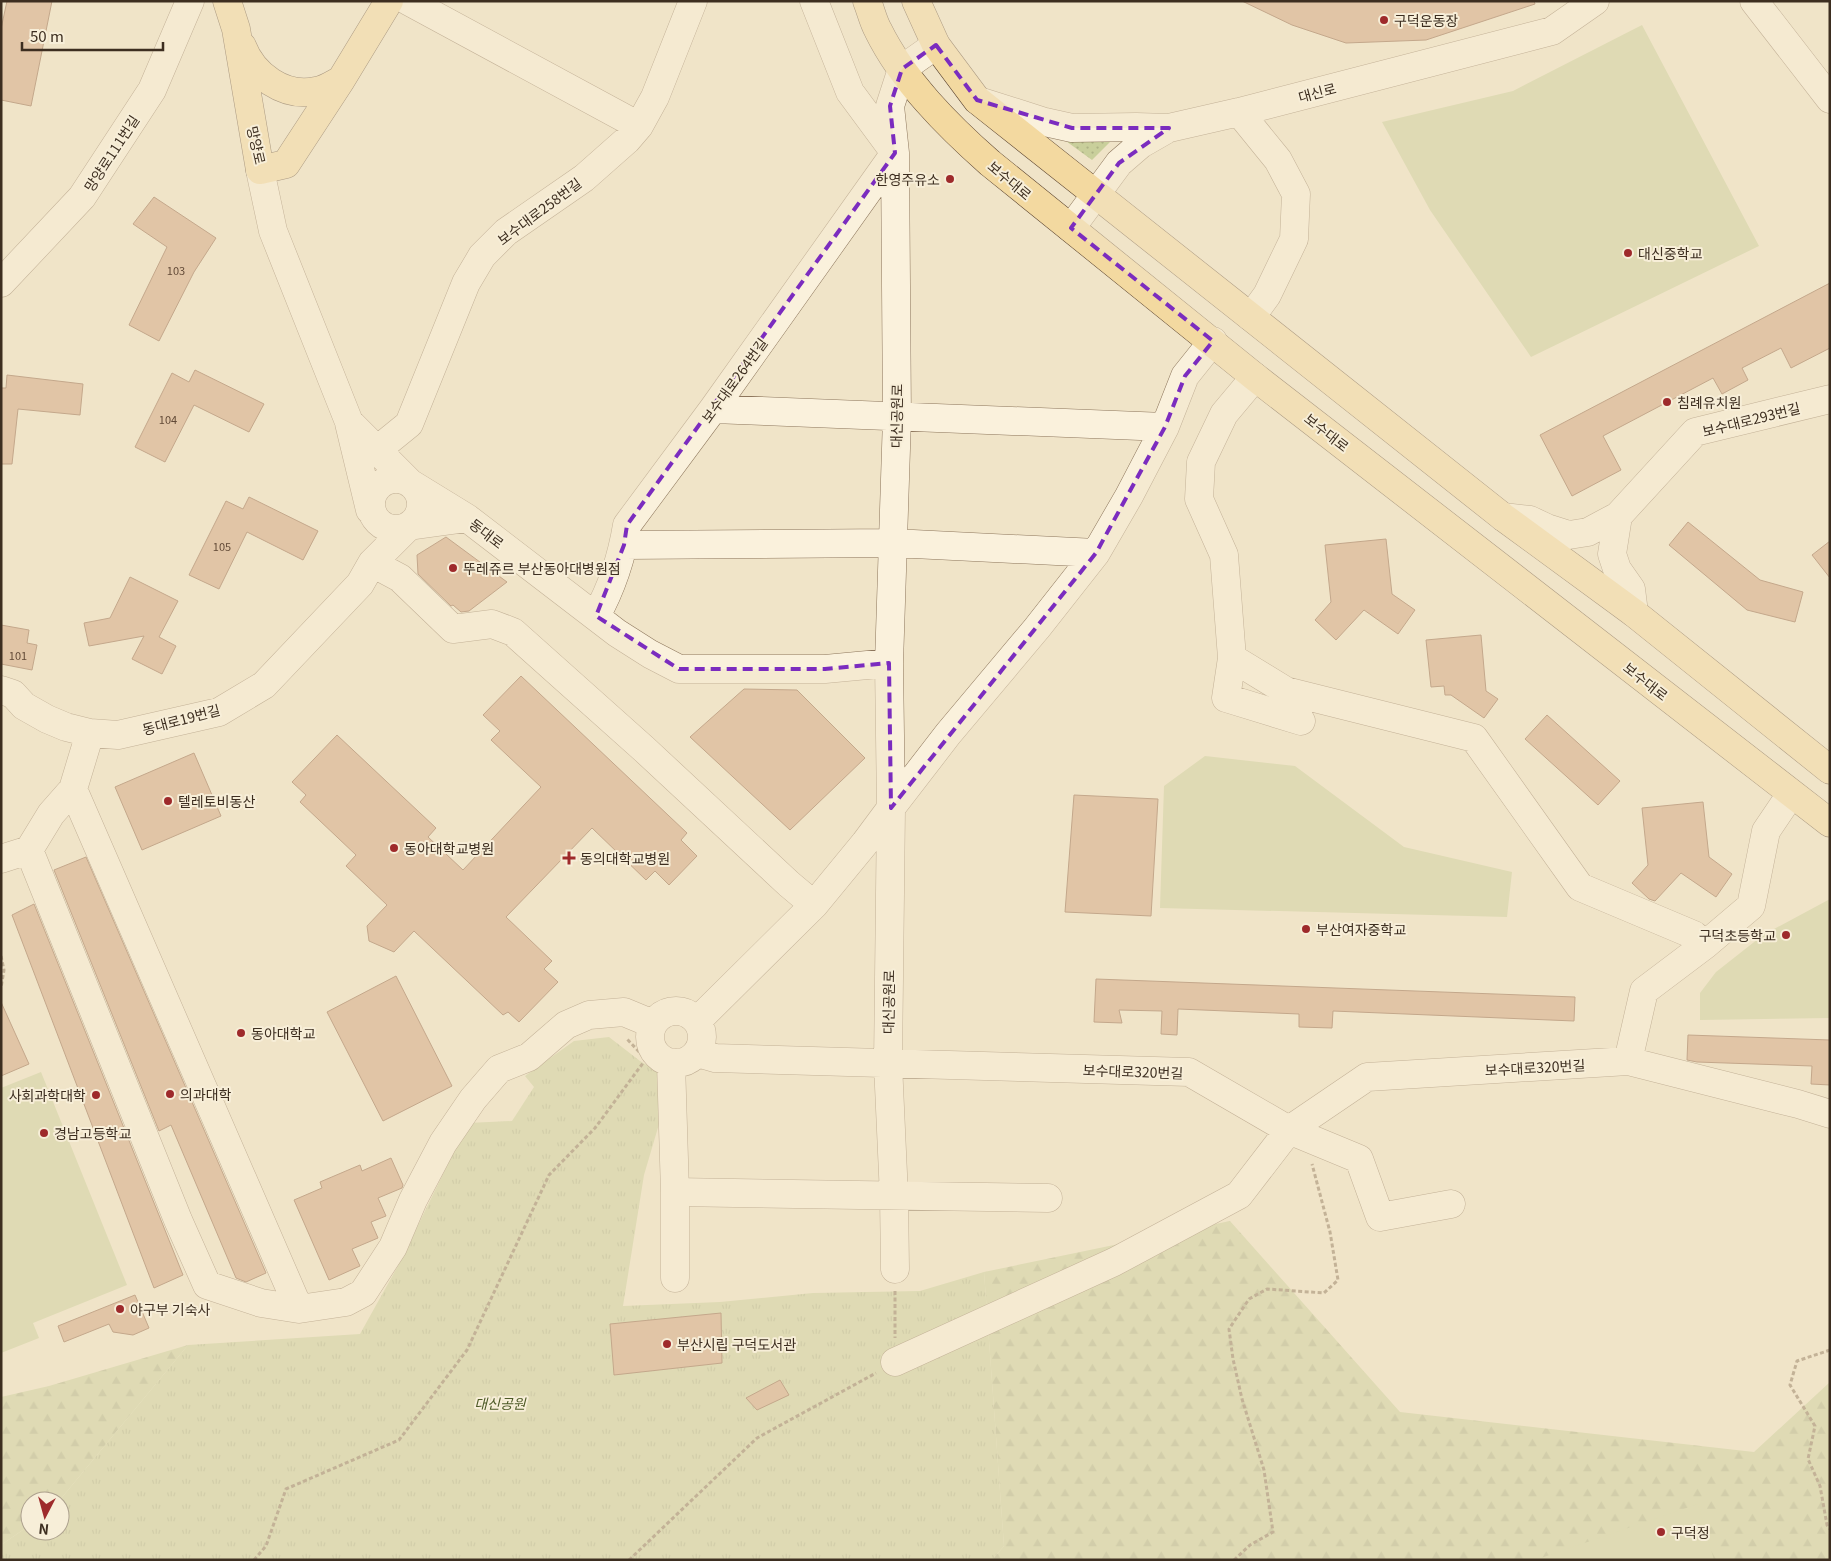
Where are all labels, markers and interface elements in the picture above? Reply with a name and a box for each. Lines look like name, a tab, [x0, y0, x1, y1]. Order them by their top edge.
place label: 구덕운동장	[1394, 10, 1459, 30]
marker: 구덕운동장	[1378, 14, 1390, 26]
scale bar	[22, 20, 164, 52]
text: 50 m	[30, 25, 64, 46]
street label: 대신로	[1296, 77, 1338, 107]
street label: 망양로111번길	[79, 111, 143, 195]
street label: 망양로	[243, 124, 271, 166]
street label: 보수대로	[984, 156, 1036, 204]
place label: 한영주유소	[876, 169, 940, 189]
street label: 보수대로258번길	[493, 173, 585, 249]
marker: 한영주유소	[944, 173, 956, 185]
place label: 대신중학교	[1638, 243, 1703, 263]
marker: 대신중학교	[1622, 247, 1634, 259]
house number: 103	[167, 262, 185, 278]
street label: 보수대로264번길	[696, 333, 772, 427]
street label: 대신공원로	[885, 384, 907, 448]
place label: 침례유치원	[1677, 392, 1741, 412]
marker: 침례유치원	[1661, 396, 1673, 408]
street label: 보수대로293번길	[1700, 397, 1802, 441]
street label: 보수대로	[1301, 408, 1354, 456]
house number: 104	[159, 411, 177, 427]
street label: 동대로	[466, 513, 509, 553]
house number: 105	[213, 538, 231, 554]
place label: 뚜레쥬르 부산동아대병원점	[463, 558, 621, 578]
marker: 뚜레쥬르 부산동아대병원점	[447, 562, 459, 574]
house number: 101	[9, 647, 27, 663]
street label: 보수대로	[1620, 657, 1673, 705]
street label: 동대로19번길	[140, 699, 222, 739]
place label: 텔레토비동산	[178, 791, 255, 811]
marker: 텔레토비동산	[162, 795, 174, 807]
place label: 동아대학교병원	[404, 838, 494, 858]
marker: 동아대학교병원	[388, 842, 400, 854]
place label: 동의대학교병원	[580, 848, 670, 868]
marker: 동의대학교병원	[562, 851, 576, 865]
place label: 부산여자중학교	[1316, 919, 1406, 939]
marker: 부산여자중학교	[1300, 923, 1312, 935]
place label: 구덕초등학교	[1699, 925, 1776, 945]
marker: 구덕초등학교	[1780, 929, 1792, 941]
street label: 대신공원로	[877, 970, 899, 1034]
place label: 동아대학교	[251, 1023, 316, 1043]
marker: 동아대학교	[235, 1027, 247, 1039]
street label: 보수대로320번길	[1484, 1054, 1586, 1080]
street label: 보수대로320번길	[1082, 1059, 1184, 1083]
place label: 의과대학	[180, 1084, 232, 1104]
place label: 사회과학대학	[9, 1085, 86, 1105]
marker: 의과대학	[164, 1088, 176, 1100]
marker: 사회과학대학	[90, 1089, 102, 1101]
place label: 경남고등학교	[54, 1123, 131, 1143]
marker: 경남고등학교	[38, 1127, 50, 1139]
place label: 야구부 기숙사	[130, 1299, 211, 1319]
marker: 야구부 기숙사	[114, 1303, 126, 1315]
place label: 부산시립 구덕도서관	[677, 1334, 796, 1354]
marker: 부산시립 구덕도서관	[661, 1338, 673, 1350]
park label: 대신공원	[474, 1393, 527, 1413]
north arrow	[20, 1491, 70, 1541]
text: N	[37, 1519, 50, 1540]
place label: 구덕정	[1671, 1522, 1710, 1542]
marker: 구덕정	[1655, 1526, 1667, 1538]

